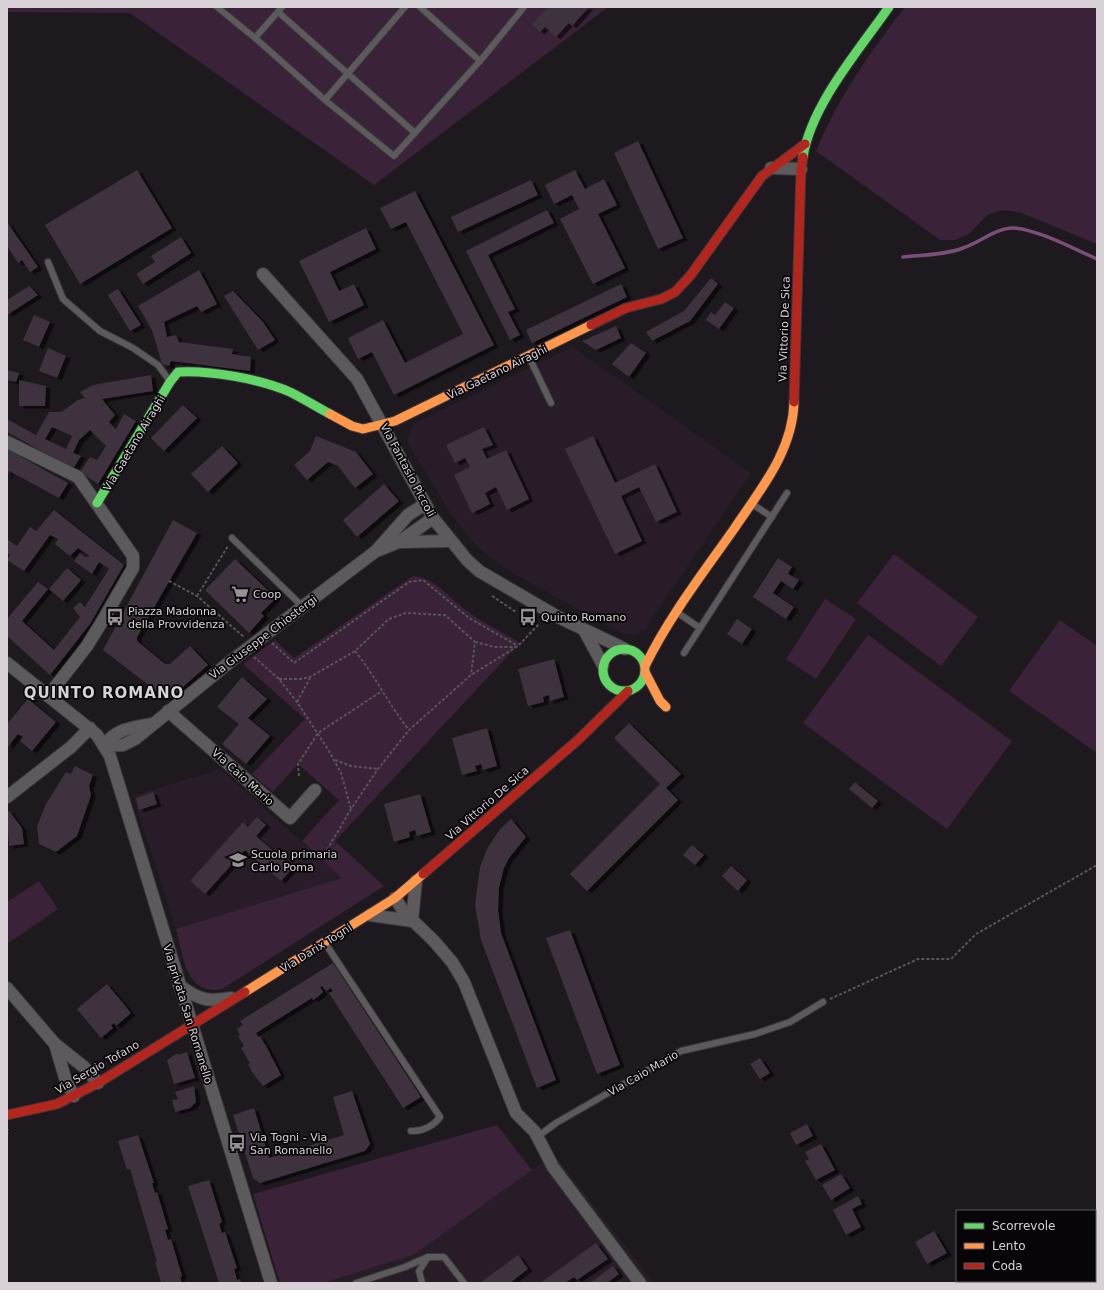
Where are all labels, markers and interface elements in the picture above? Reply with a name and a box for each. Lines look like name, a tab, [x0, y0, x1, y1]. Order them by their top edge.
street label: Via Vittorio De Sica	[776, 276, 793, 382]
street label: Via Gaetano Airaghi	[445, 343, 549, 402]
street label: Via Gaetano Airaghi	[101, 393, 168, 494]
street label: Via Fantasio Piccoli	[377, 421, 438, 519]
supermarket icon: Coop	[230, 584, 250, 604]
place label: Coop	[253, 588, 281, 601]
street label: Via Giuseppe Chiostergi	[207, 593, 320, 682]
place label: Piazza Madonna della Provvidenza	[128, 605, 225, 631]
bus stop icon: Piazza Madonna della Provvidenza	[105, 607, 125, 627]
bus stop icon: Quinto Romano	[518, 607, 538, 627]
place label: Quinto Romano	[541, 611, 627, 624]
district label: QUINTO ROMANO	[24, 684, 184, 702]
street label: Via Caio Mario	[209, 746, 277, 809]
street label: Via Vittorio De Sica	[443, 764, 531, 843]
place label: Scuola primaria Carlo Poma	[251, 848, 337, 874]
school or university icon: Scuola primaria Carlo Poma	[228, 850, 248, 870]
street label: Via Darix Togni	[278, 921, 354, 976]
street label: Via privata San Romanello	[160, 943, 215, 1086]
street label: Via Sergio Tofano	[53, 1038, 142, 1097]
street label: Via Caio Mario	[606, 1048, 681, 1099]
place label: Via Togni - Via San Romanello	[250, 1131, 332, 1157]
bus stop icon: Via Togni - Via San Romanello	[227, 1133, 247, 1153]
legend	[956, 1210, 1096, 1282]
text: Scorrevole	[992, 1219, 1056, 1233]
text: Lento	[992, 1239, 1026, 1253]
text: Coda	[992, 1259, 1023, 1273]

